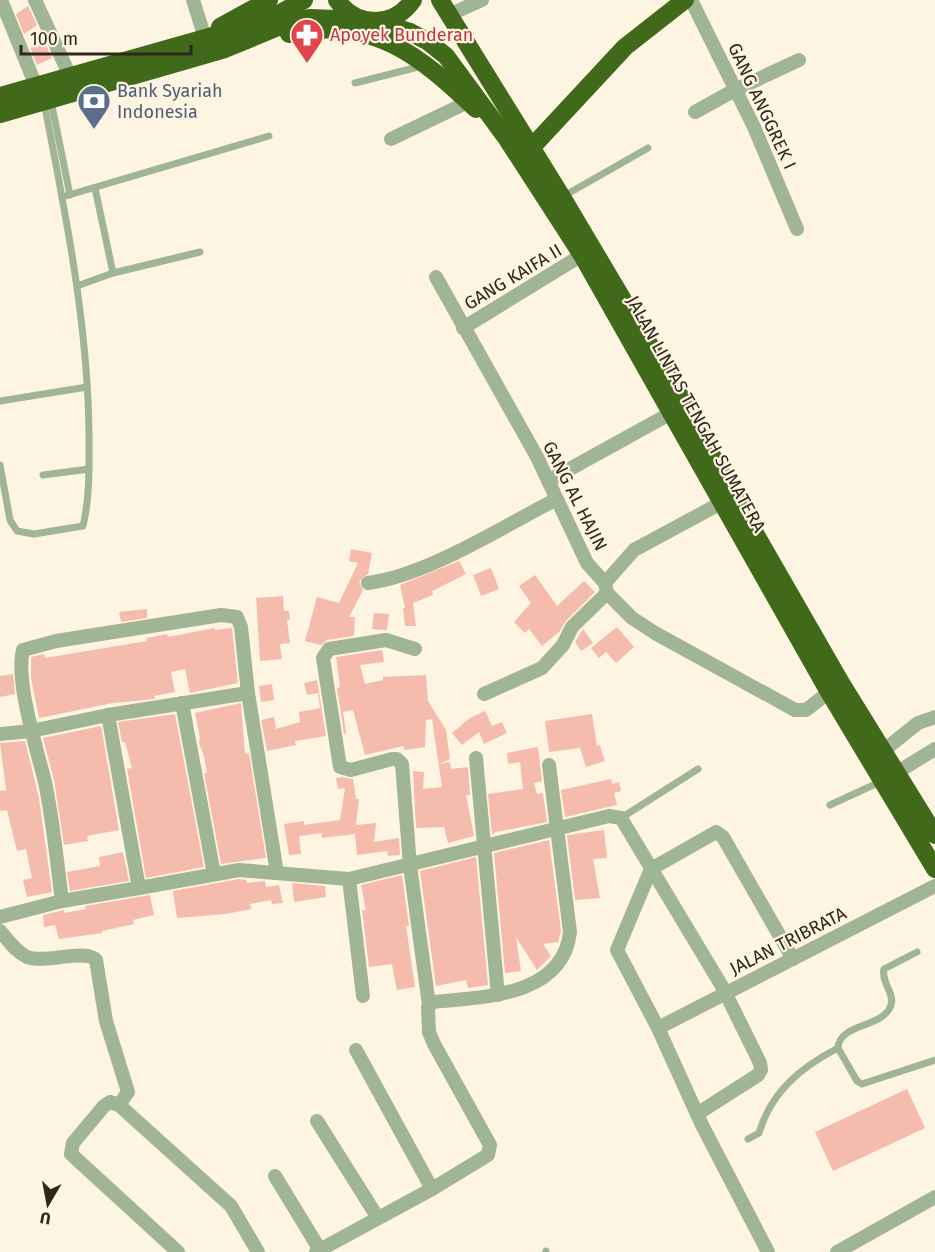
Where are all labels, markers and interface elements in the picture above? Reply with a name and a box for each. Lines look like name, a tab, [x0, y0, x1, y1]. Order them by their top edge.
pharmacy icon: Apoyek Bunderan	[289, 17, 325, 64]
scale bar	[21, 18, 190, 56]
place label: Apoyek Bunderan	[330, 24, 473, 46]
text: 100 m	[30, 28, 78, 50]
street label: GANG ANGGREK I	[723, 39, 801, 173]
place label: Bank Syariah Indonesia	[117, 80, 223, 123]
bank icon: Bank Syariah Indonesia	[76, 83, 112, 130]
street label: GANG KAIFA II	[460, 239, 566, 315]
street label: JALAN LINTAS TENGAH SUMATERA	[622, 292, 771, 537]
street label: GANG AL HAJIN	[538, 438, 612, 554]
street label: JALAN TRIBRATA	[726, 902, 850, 980]
north arrow	[18, 1174, 78, 1234]
text: U	[39, 1208, 52, 1229]

